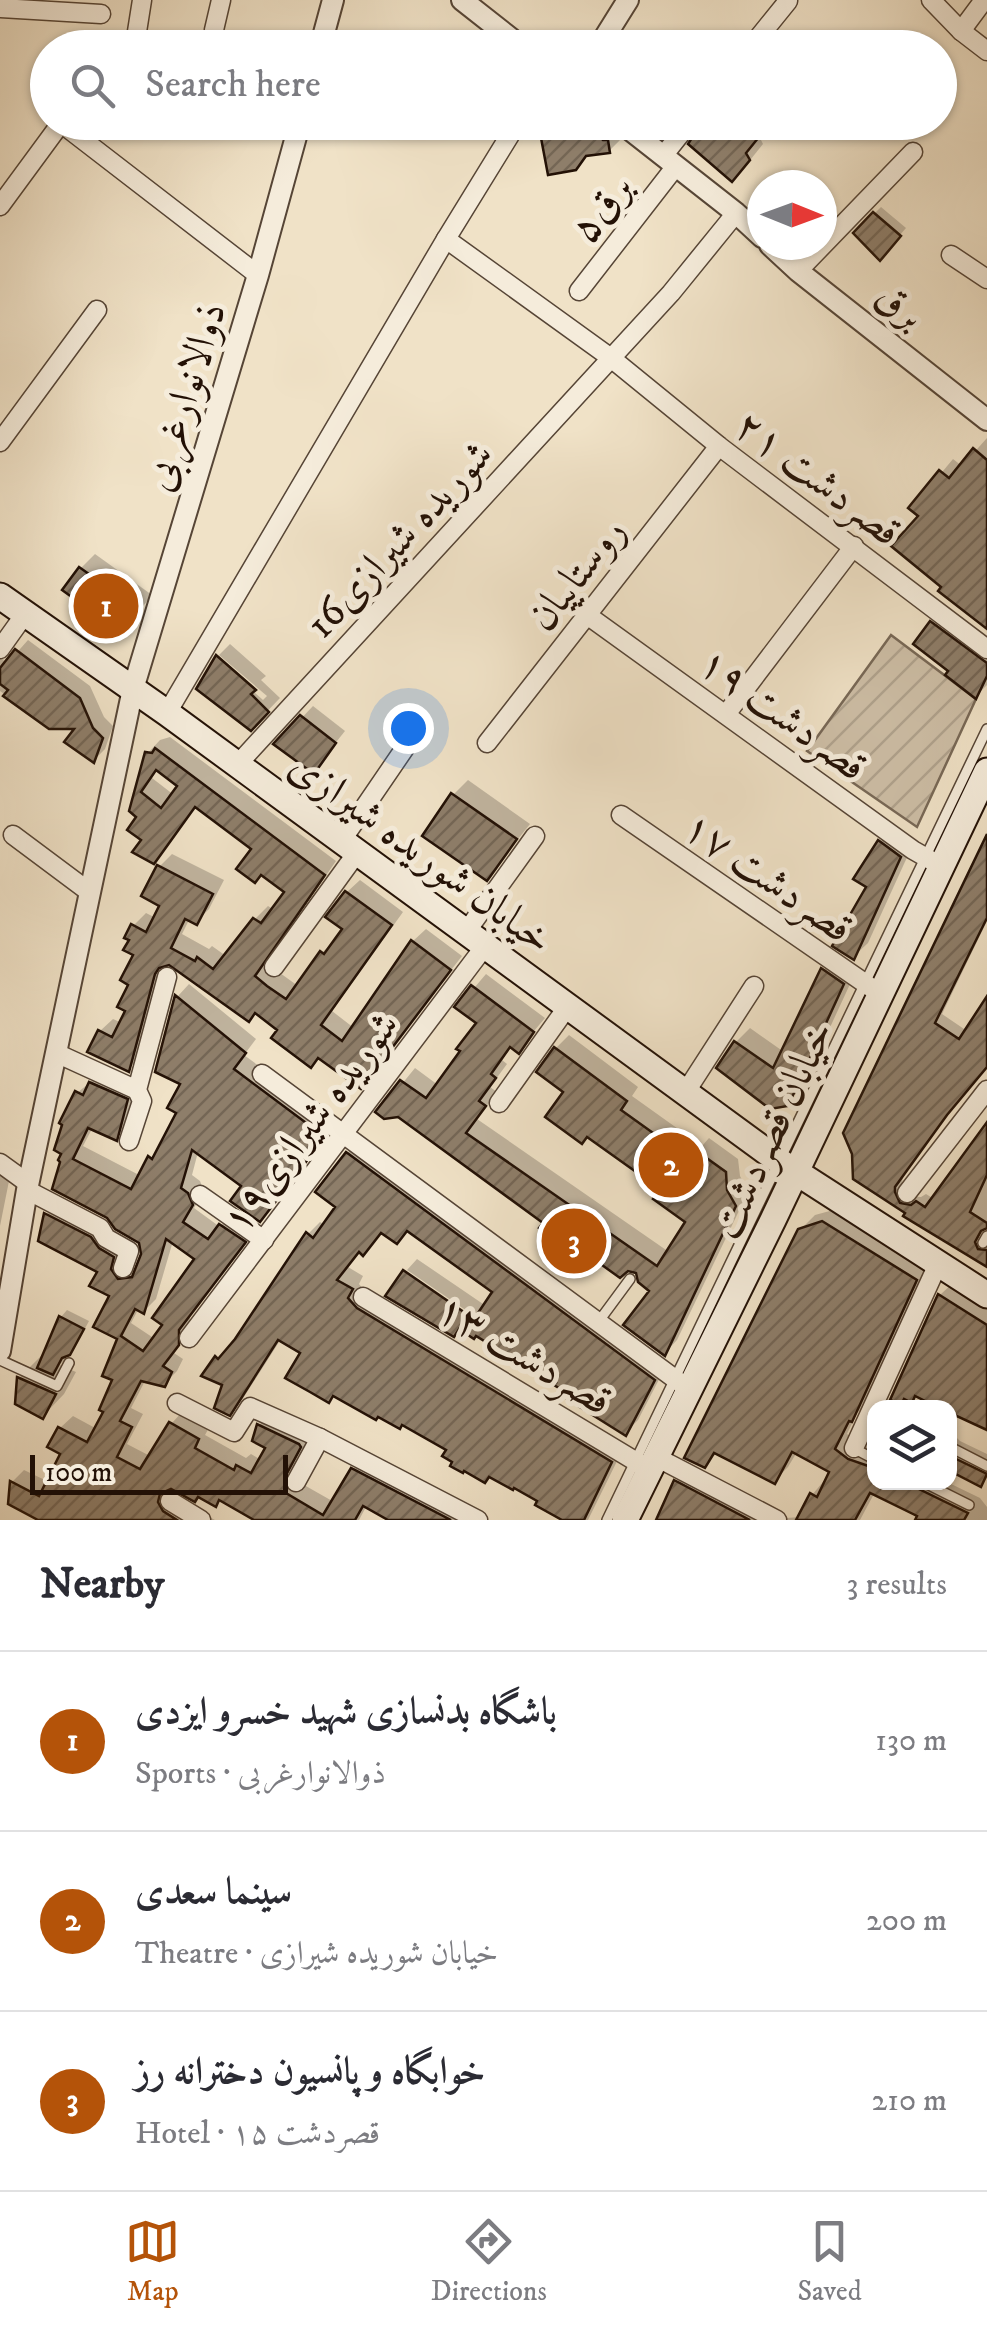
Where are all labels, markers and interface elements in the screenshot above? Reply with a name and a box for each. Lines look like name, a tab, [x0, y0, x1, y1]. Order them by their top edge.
search box	[30, 30, 957, 140]
icon: search	[65, 58, 120, 113]
text: Search here	[145, 61, 321, 109]
street label: برق۵	[559, 164, 645, 254]
north arrow	[747, 170, 837, 260]
street label: برق	[864, 271, 934, 342]
street label: ذوالانوارغربی	[133, 296, 240, 498]
street label: قصردشت ۲۱	[724, 400, 911, 559]
street label: شوریده شیرازی16	[295, 430, 505, 650]
street label: روستاییان	[517, 507, 638, 642]
pin: 1	[74, 568, 138, 644]
street label: قصردشت ۱۹	[688, 637, 876, 794]
your location	[383, 703, 434, 754]
street label: خیابان شوریده شیرازی	[278, 740, 562, 967]
street label: قصردشت ۱۷	[672, 801, 862, 956]
street label: شوریده شیرازی۱۹	[211, 1002, 412, 1244]
street label: خیابان قصردشت	[701, 1013, 847, 1248]
pin: 2	[638, 1128, 704, 1202]
pin: 3	[542, 1204, 606, 1278]
street label: قصردشت ۱۳	[426, 1283, 620, 1428]
map controls	[867, 1400, 957, 1490]
button: layers	[867, 1400, 957, 1490]
scale bar	[30, 1450, 288, 1494]
text: 100 m	[45, 1455, 112, 1490]
text: Nearby	[40, 1559, 164, 1611]
text: 3 results	[846, 1565, 947, 1605]
text: باشگاه بدنسازی شهید خسرو ایزدی	[135, 1688, 557, 1736]
text: 1	[67, 1721, 78, 1761]
text: 130 m	[875, 1721, 947, 1761]
text: Sports · ذوالانوارغربی	[135, 1754, 386, 1794]
text: سینما سعدی	[135, 1868, 292, 1916]
text: 2	[65, 1901, 80, 1941]
text: 200 m	[866, 1901, 947, 1941]
text: Theatre · خیابان شوریده شیرازی	[135, 1934, 498, 1974]
text: خوابگاه و پانسیون دخترانه رز	[135, 2048, 486, 2096]
text: 3	[67, 2081, 78, 2121]
text: 210 m	[872, 2081, 947, 2121]
text: Hotel · قصردشت ۱۵	[135, 2114, 380, 2154]
tab: Map	[125, 2214, 180, 2309]
tab: Directions	[431, 2214, 547, 2309]
tab: Saved	[797, 2214, 862, 2309]

